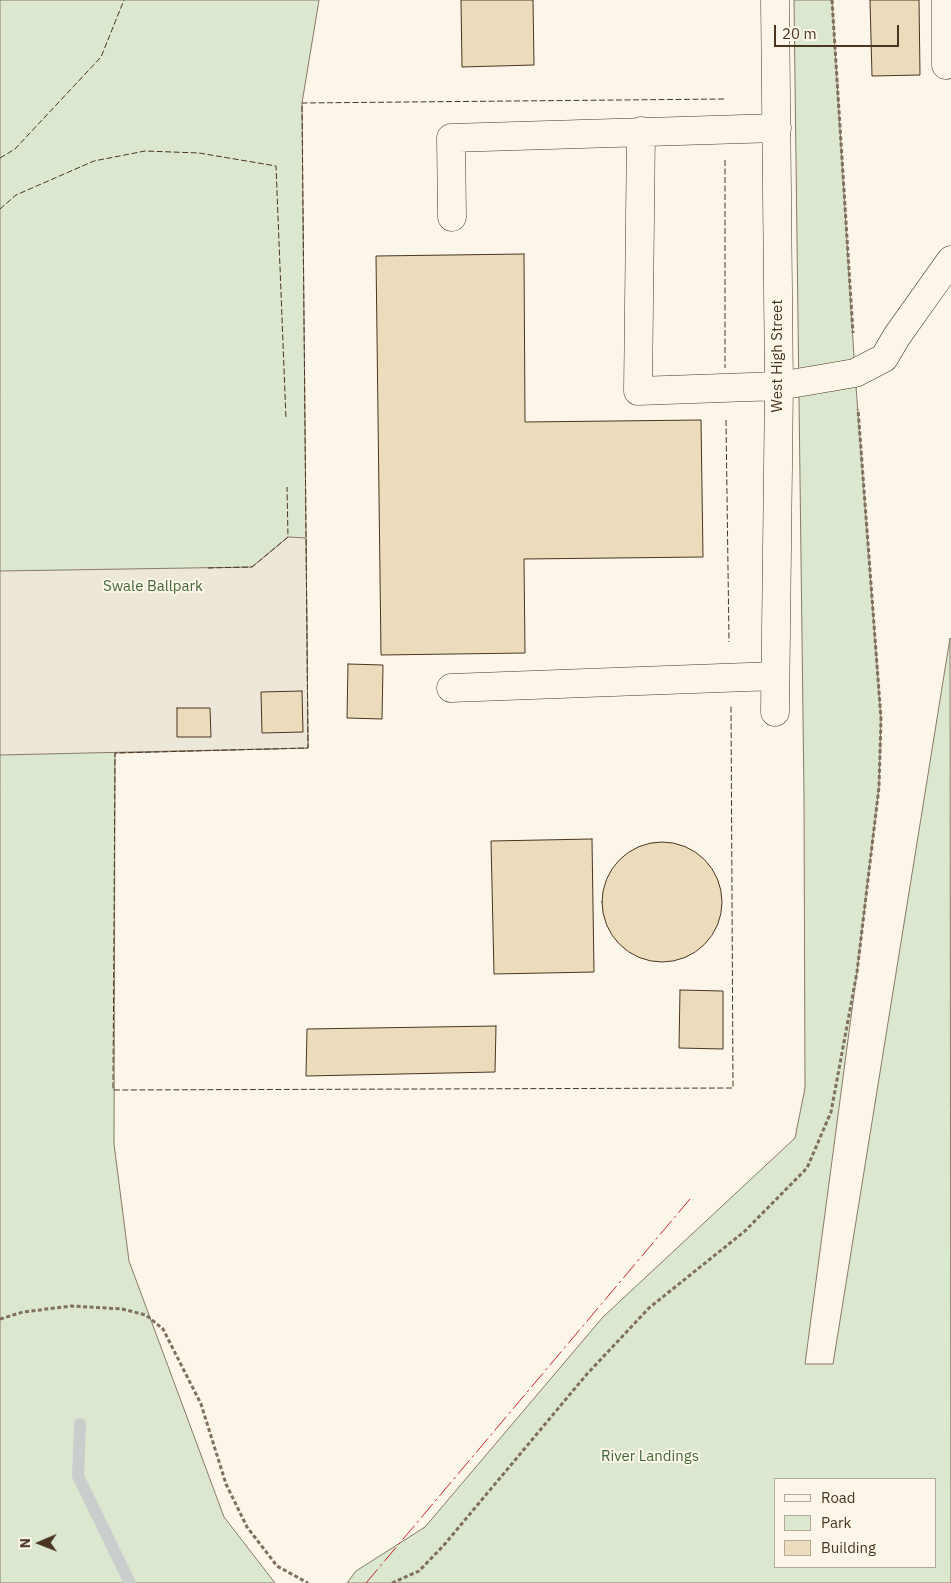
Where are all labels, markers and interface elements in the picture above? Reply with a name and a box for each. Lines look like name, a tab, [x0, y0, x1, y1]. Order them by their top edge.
scale bar	[776, 15, 901, 47]
text: 20 m	[782, 24, 817, 43]
street label: West High Street	[769, 300, 787, 412]
park label: Swale Ballpark	[103, 578, 203, 596]
park label: River Landings	[601, 1448, 699, 1466]
legend	[774, 1478, 936, 1568]
text: Road	[821, 1488, 856, 1507]
text: Park	[821, 1513, 851, 1532]
north arrow	[15, 1518, 65, 1568]
text: N	[16, 1538, 34, 1548]
text: Building	[821, 1538, 876, 1557]

